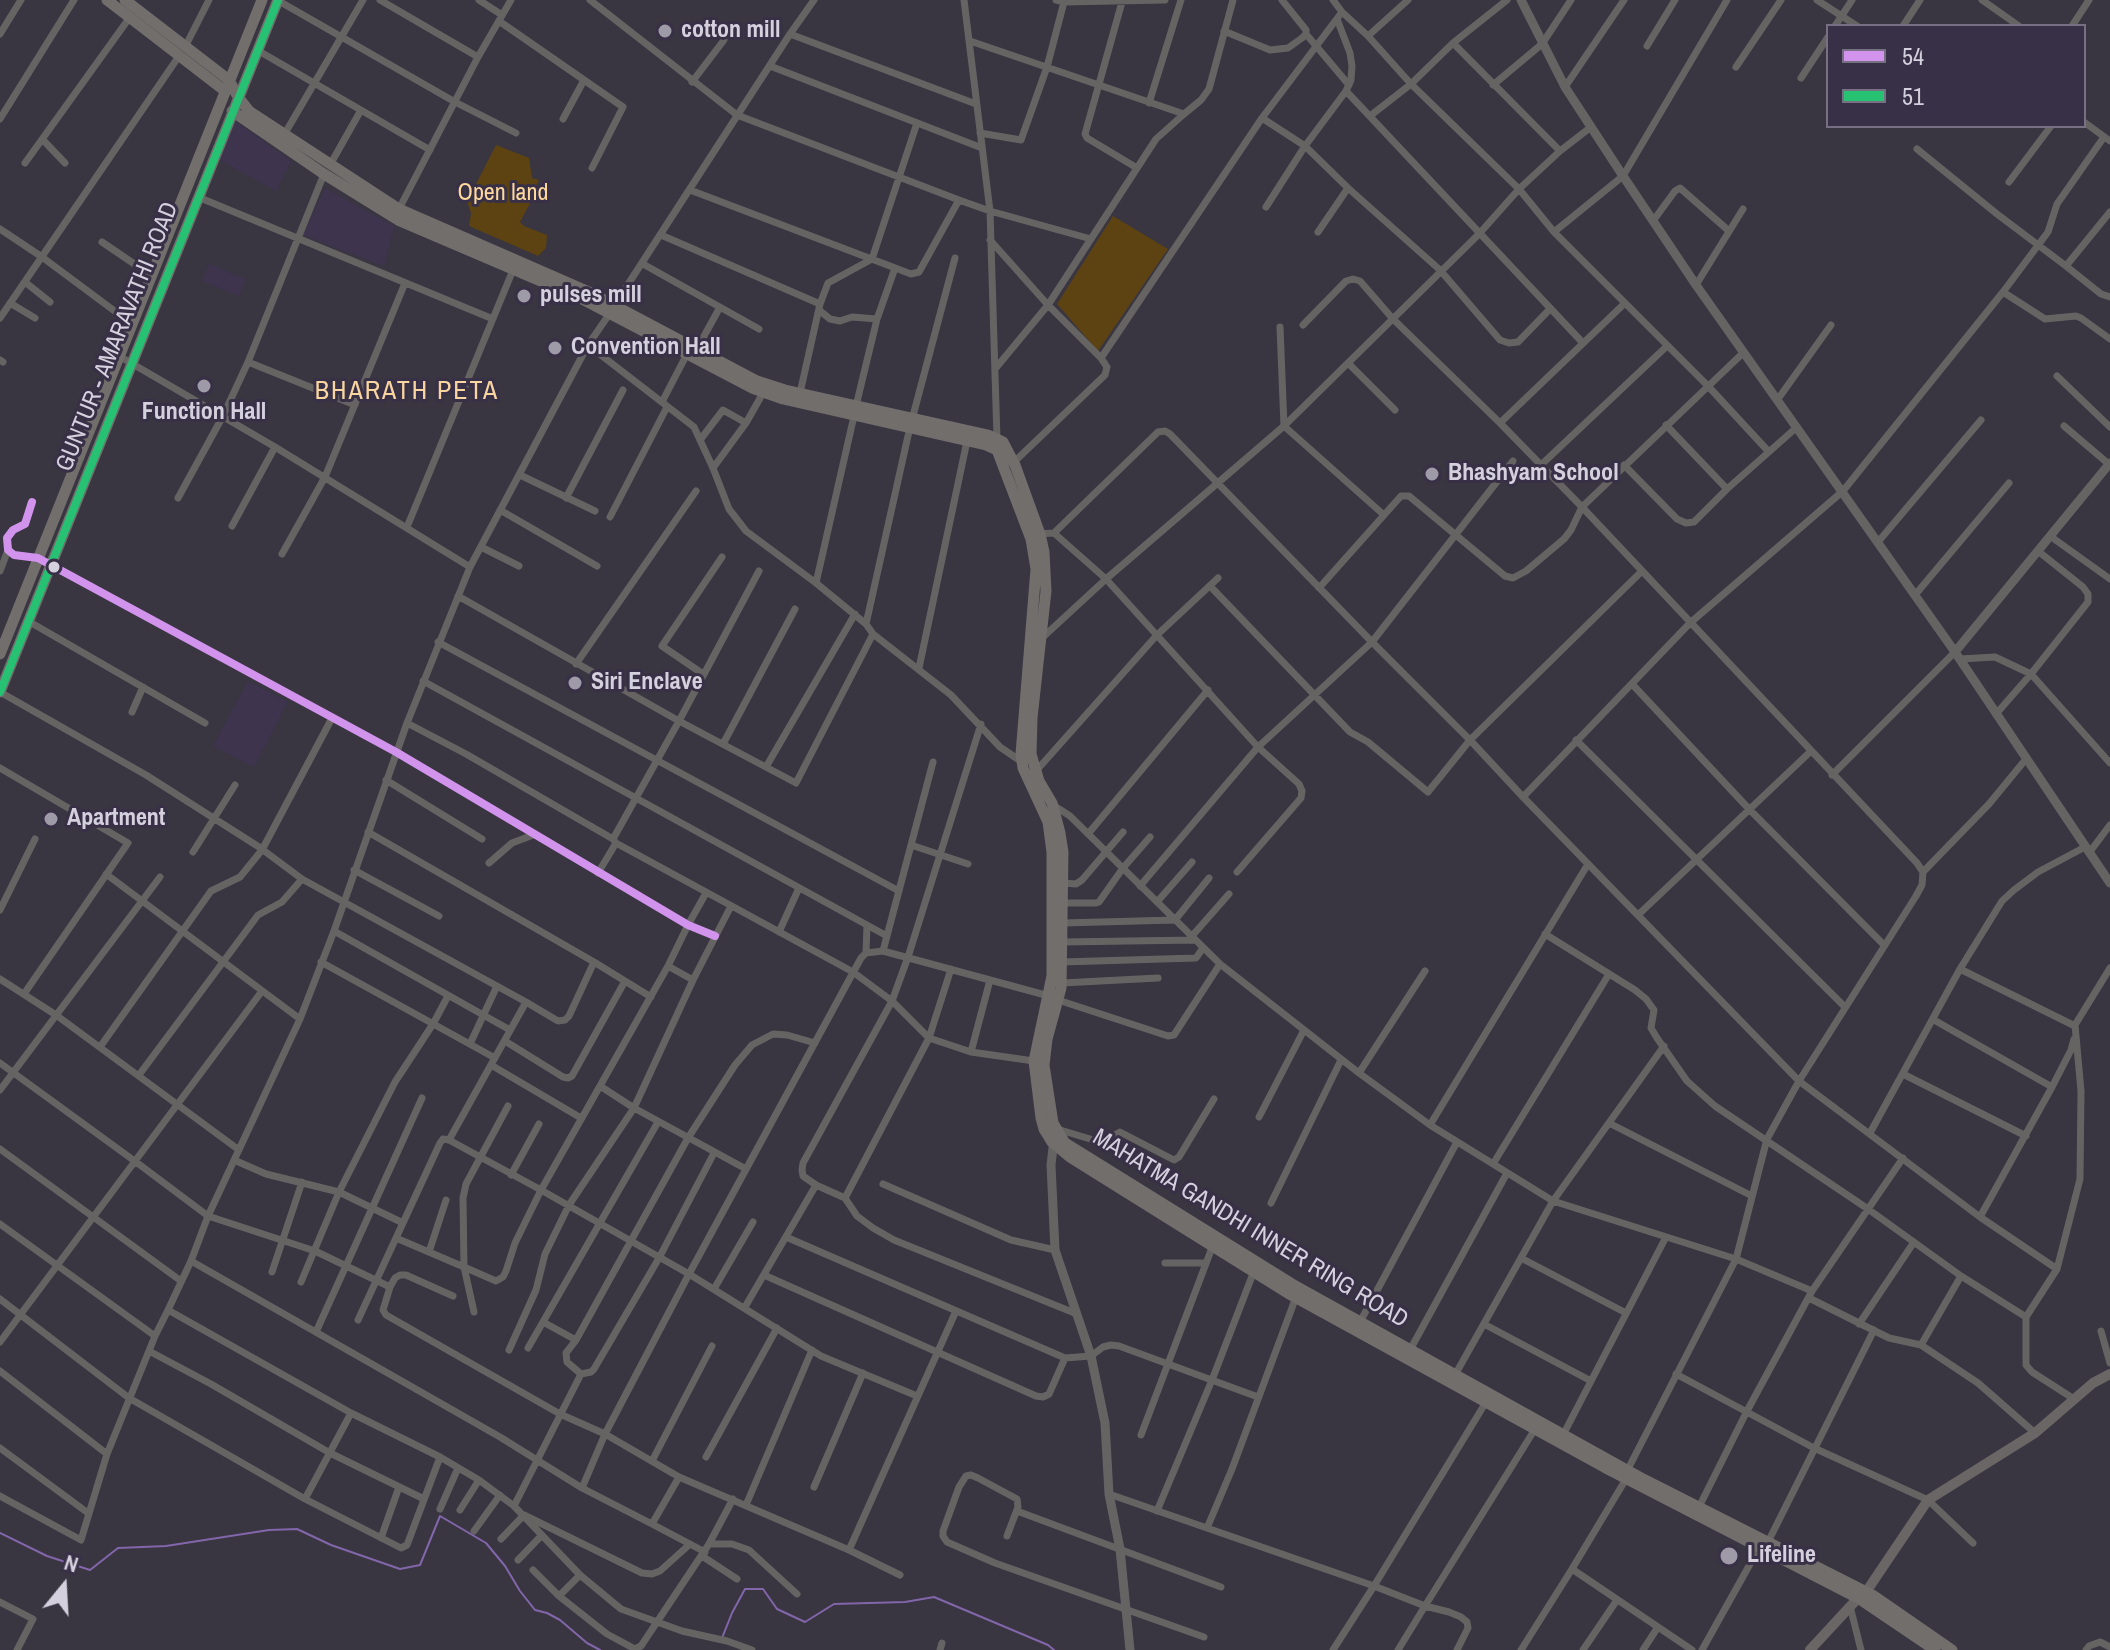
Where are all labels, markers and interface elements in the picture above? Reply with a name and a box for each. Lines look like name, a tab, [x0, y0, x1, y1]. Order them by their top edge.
place label: cotton mill	[681, 17, 781, 45]
marker: cotton mill	[656, 22, 674, 40]
legend	[1826, 24, 2086, 128]
text: 54	[1902, 40, 1924, 72]
text: 51	[1902, 80, 1924, 112]
park label: Open land	[458, 180, 548, 208]
street label: GUNTUR - AMARAVATHI ROAD	[51, 198, 185, 476]
place label: pulses mill	[540, 282, 642, 310]
marker: pulses mill	[515, 287, 533, 305]
place label: Convention Hall	[571, 334, 721, 362]
marker: Convention Hall	[546, 339, 564, 357]
district label: BHARATH PETA	[315, 376, 499, 408]
marker: Function Hall	[195, 377, 213, 395]
place label: Function Hall	[142, 399, 266, 427]
place label: Bhashyam School	[1448, 460, 1619, 488]
marker: Bhashyam School	[1423, 465, 1441, 483]
unlabelled marker	[46, 559, 62, 575]
place label: Siri Enclave	[591, 669, 703, 697]
marker: Siri Enclave	[566, 674, 584, 692]
place label: Apartment	[67, 805, 165, 833]
marker: Apartment	[42, 810, 60, 828]
street label: MAHATMA GANDHI INNER RING ROAD	[1087, 1123, 1413, 1335]
place label: Lifeline	[1747, 1542, 1816, 1570]
marker: Lifeline	[1718, 1545, 1740, 1567]
north arrow	[24, 1546, 104, 1626]
text: N	[61, 1547, 82, 1579]

